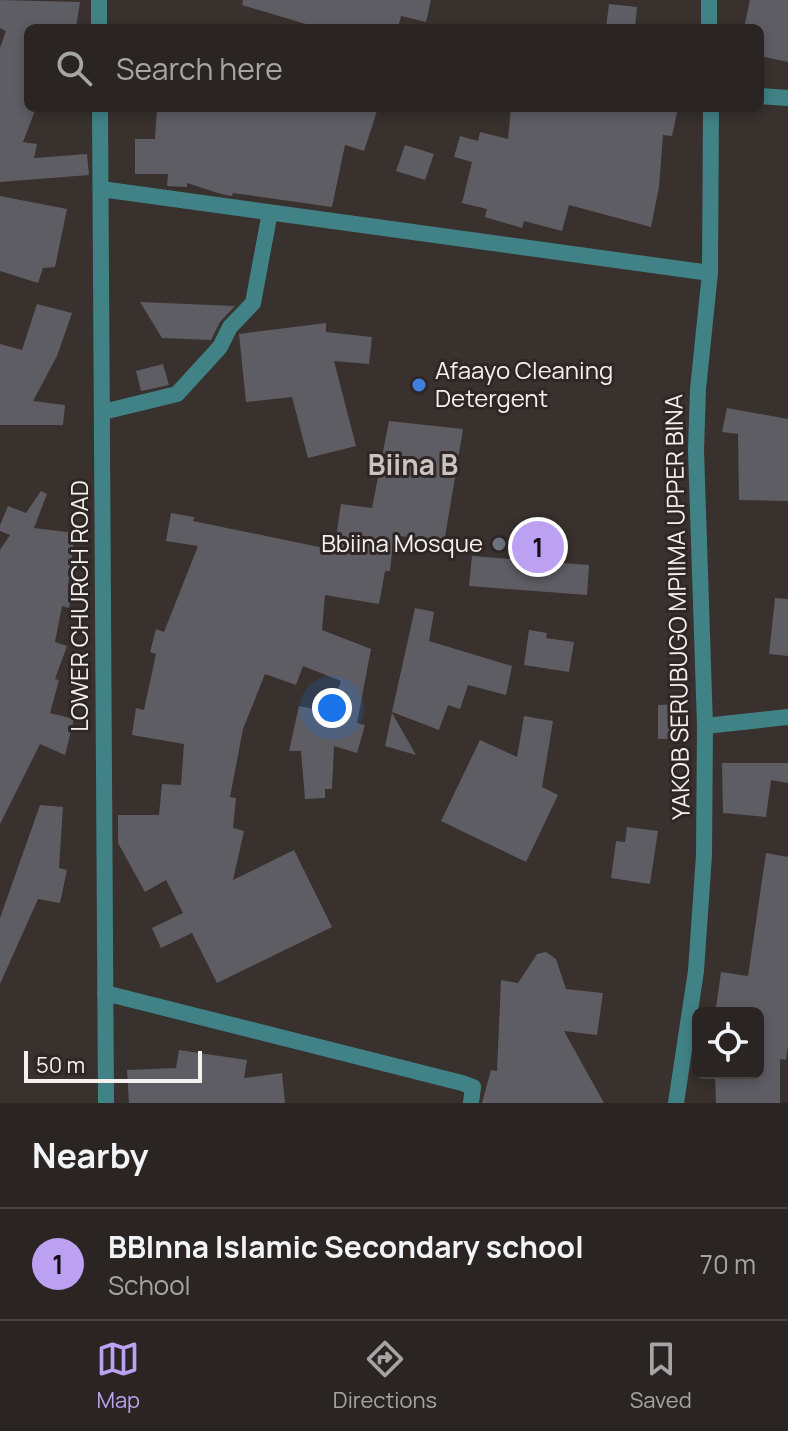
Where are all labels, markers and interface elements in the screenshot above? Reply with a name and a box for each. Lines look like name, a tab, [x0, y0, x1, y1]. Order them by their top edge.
search box	[24, 24, 764, 112]
icon: search	[52, 46, 96, 90]
text: Search here	[116, 48, 283, 89]
place label: Afaayo Cleaning Detergent	[435, 353, 613, 414]
marker: Afaayo Cleaning Detergent	[410, 376, 428, 394]
street label: YAKOB SERUBUGO MPIIMA UPPER BINA	[656, 394, 697, 820]
district label: Biina B	[368, 445, 458, 483]
street label: LOWER CHURCH ROAD	[62, 480, 95, 732]
pin: 1	[512, 517, 564, 577]
place label: Bbiina Mosque	[321, 526, 483, 559]
marker: Bbiina Mosque	[490, 535, 508, 553]
your location	[312, 688, 352, 728]
map controls	[692, 1007, 764, 1079]
button: locate	[692, 1007, 764, 1079]
scale bar	[24, 1047, 202, 1083]
text: 50 m	[36, 1050, 85, 1080]
text: Nearby	[32, 1132, 148, 1178]
text: BBInna Islamic Secondary school	[108, 1226, 584, 1267]
text: 1	[52, 1246, 64, 1282]
text: 70 m	[700, 1246, 756, 1282]
text: School	[108, 1267, 191, 1303]
tab: Map	[96, 1337, 140, 1415]
tab: Directions	[333, 1337, 437, 1415]
tab: Saved	[630, 1337, 692, 1415]

